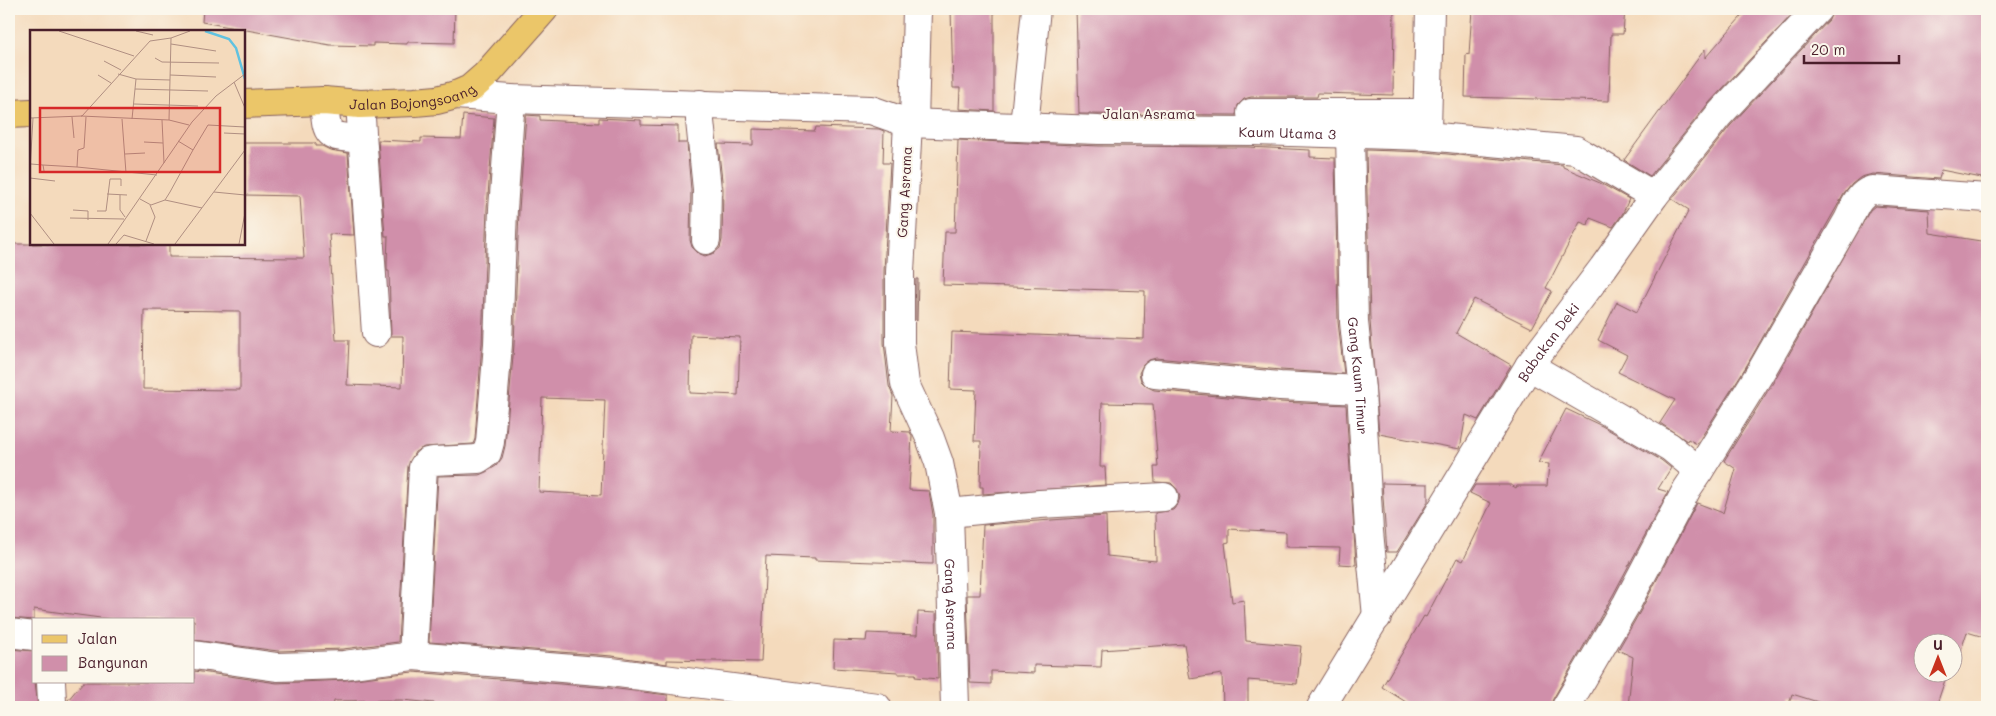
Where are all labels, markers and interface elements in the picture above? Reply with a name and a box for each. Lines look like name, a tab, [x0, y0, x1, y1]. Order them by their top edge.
inset map	[30, 30, 245, 245]
scale bar	[1804, 32, 1898, 64]
text: 20 m	[1811, 39, 1845, 59]
street label: Jalan Bojongsoang	[349, 79, 479, 114]
street label: Jalan Asrama	[1102, 104, 1196, 123]
street label: Kaum Utama 3	[1239, 121, 1336, 143]
street label: Gang Asrama	[892, 146, 916, 238]
street label: Babakan Deki	[1512, 299, 1583, 385]
street label: Gang Kaum Timur	[1344, 316, 1373, 435]
street label: Gang Asrama	[941, 558, 963, 650]
legend	[32, 618, 195, 684]
text: Jalan	[78, 628, 117, 648]
north arrow	[1914, 634, 1964, 684]
text: U	[1933, 635, 1943, 654]
text: Bangunan	[78, 652, 148, 672]

